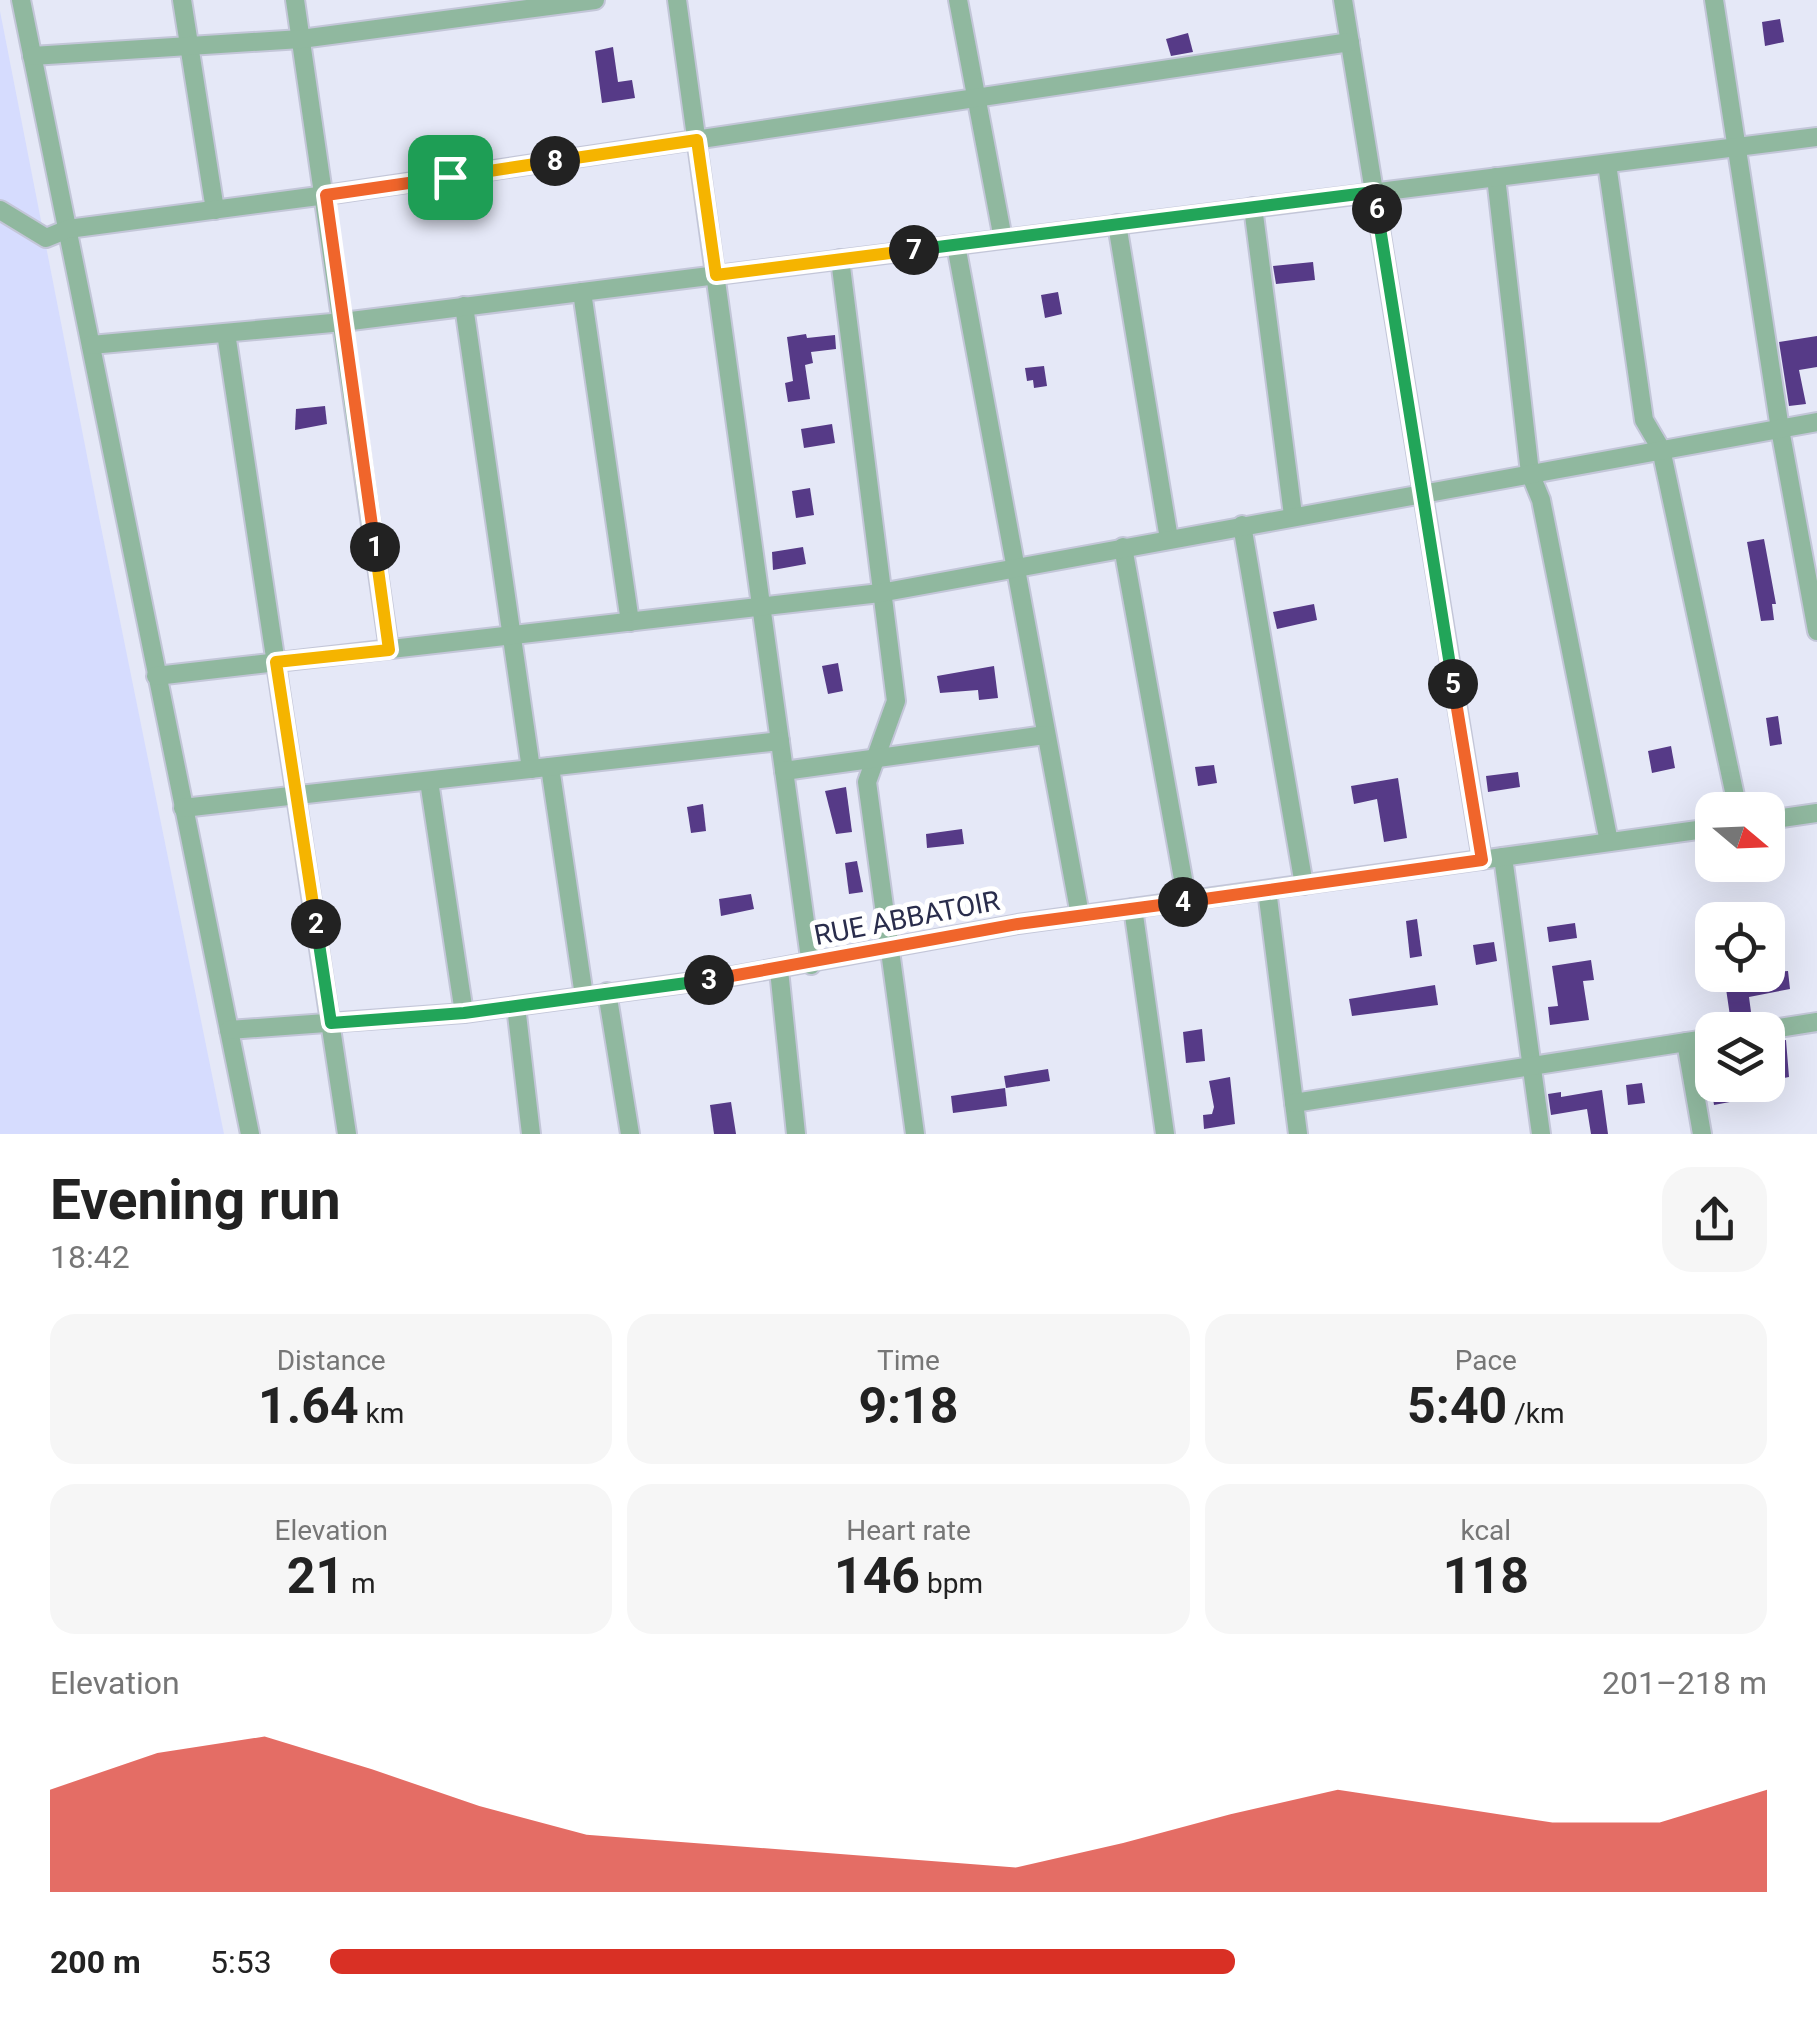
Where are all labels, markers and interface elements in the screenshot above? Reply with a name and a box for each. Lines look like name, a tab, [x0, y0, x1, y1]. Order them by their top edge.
pin	[408, 135, 493, 220]
pin: 8	[530, 136, 580, 186]
text: 8	[547, 144, 563, 177]
icon: arrive	[423, 150, 478, 205]
pin: 6	[1352, 184, 1402, 234]
text: 6	[1369, 192, 1385, 225]
pin: 7	[889, 225, 939, 275]
text: 7	[906, 233, 922, 266]
pin: 1	[350, 522, 400, 572]
text: 1	[367, 530, 383, 563]
pin: 5	[1428, 659, 1478, 709]
text: 5	[1445, 667, 1461, 700]
north arrow	[1695, 792, 1785, 882]
map controls	[1695, 792, 1785, 1102]
pin: 4	[1158, 877, 1208, 927]
street label: RUE ABBATOIR	[811, 884, 1003, 952]
text: 4	[1175, 885, 1191, 918]
pin: 2	[291, 899, 341, 949]
button: locate	[1695, 902, 1785, 992]
text: 2	[308, 907, 324, 940]
pin: 3	[684, 955, 734, 1005]
text: 3	[701, 963, 717, 996]
button: layers	[1695, 1012, 1785, 1102]
button: share	[1662, 1167, 1767, 1272]
text: Evening run	[50, 1168, 341, 1232]
text: 18:42	[50, 1238, 130, 1276]
text: Distance	[277, 1344, 386, 1377]
text: Time	[877, 1344, 940, 1377]
text: Pace	[1455, 1344, 1517, 1377]
text: 1.64	[258, 1377, 359, 1435]
text: 9:18	[858, 1377, 959, 1435]
text: 5:40	[1407, 1377, 1507, 1435]
text: km	[359, 1397, 404, 1430]
text: /km	[1507, 1397, 1565, 1430]
text: Elevation	[274, 1514, 388, 1547]
text: Heart rate	[846, 1514, 971, 1547]
text: kcal	[1461, 1514, 1511, 1547]
text: 21	[287, 1547, 344, 1605]
text: 146	[834, 1547, 920, 1605]
text: 118	[1443, 1547, 1529, 1605]
text: m	[344, 1567, 376, 1600]
text: bpm	[920, 1567, 983, 1600]
text: Elevation	[50, 1664, 180, 1702]
text: 201–218 m	[1602, 1664, 1767, 1702]
text: 200 m	[50, 1943, 141, 1981]
text: 5:53	[210, 1943, 272, 1981]

